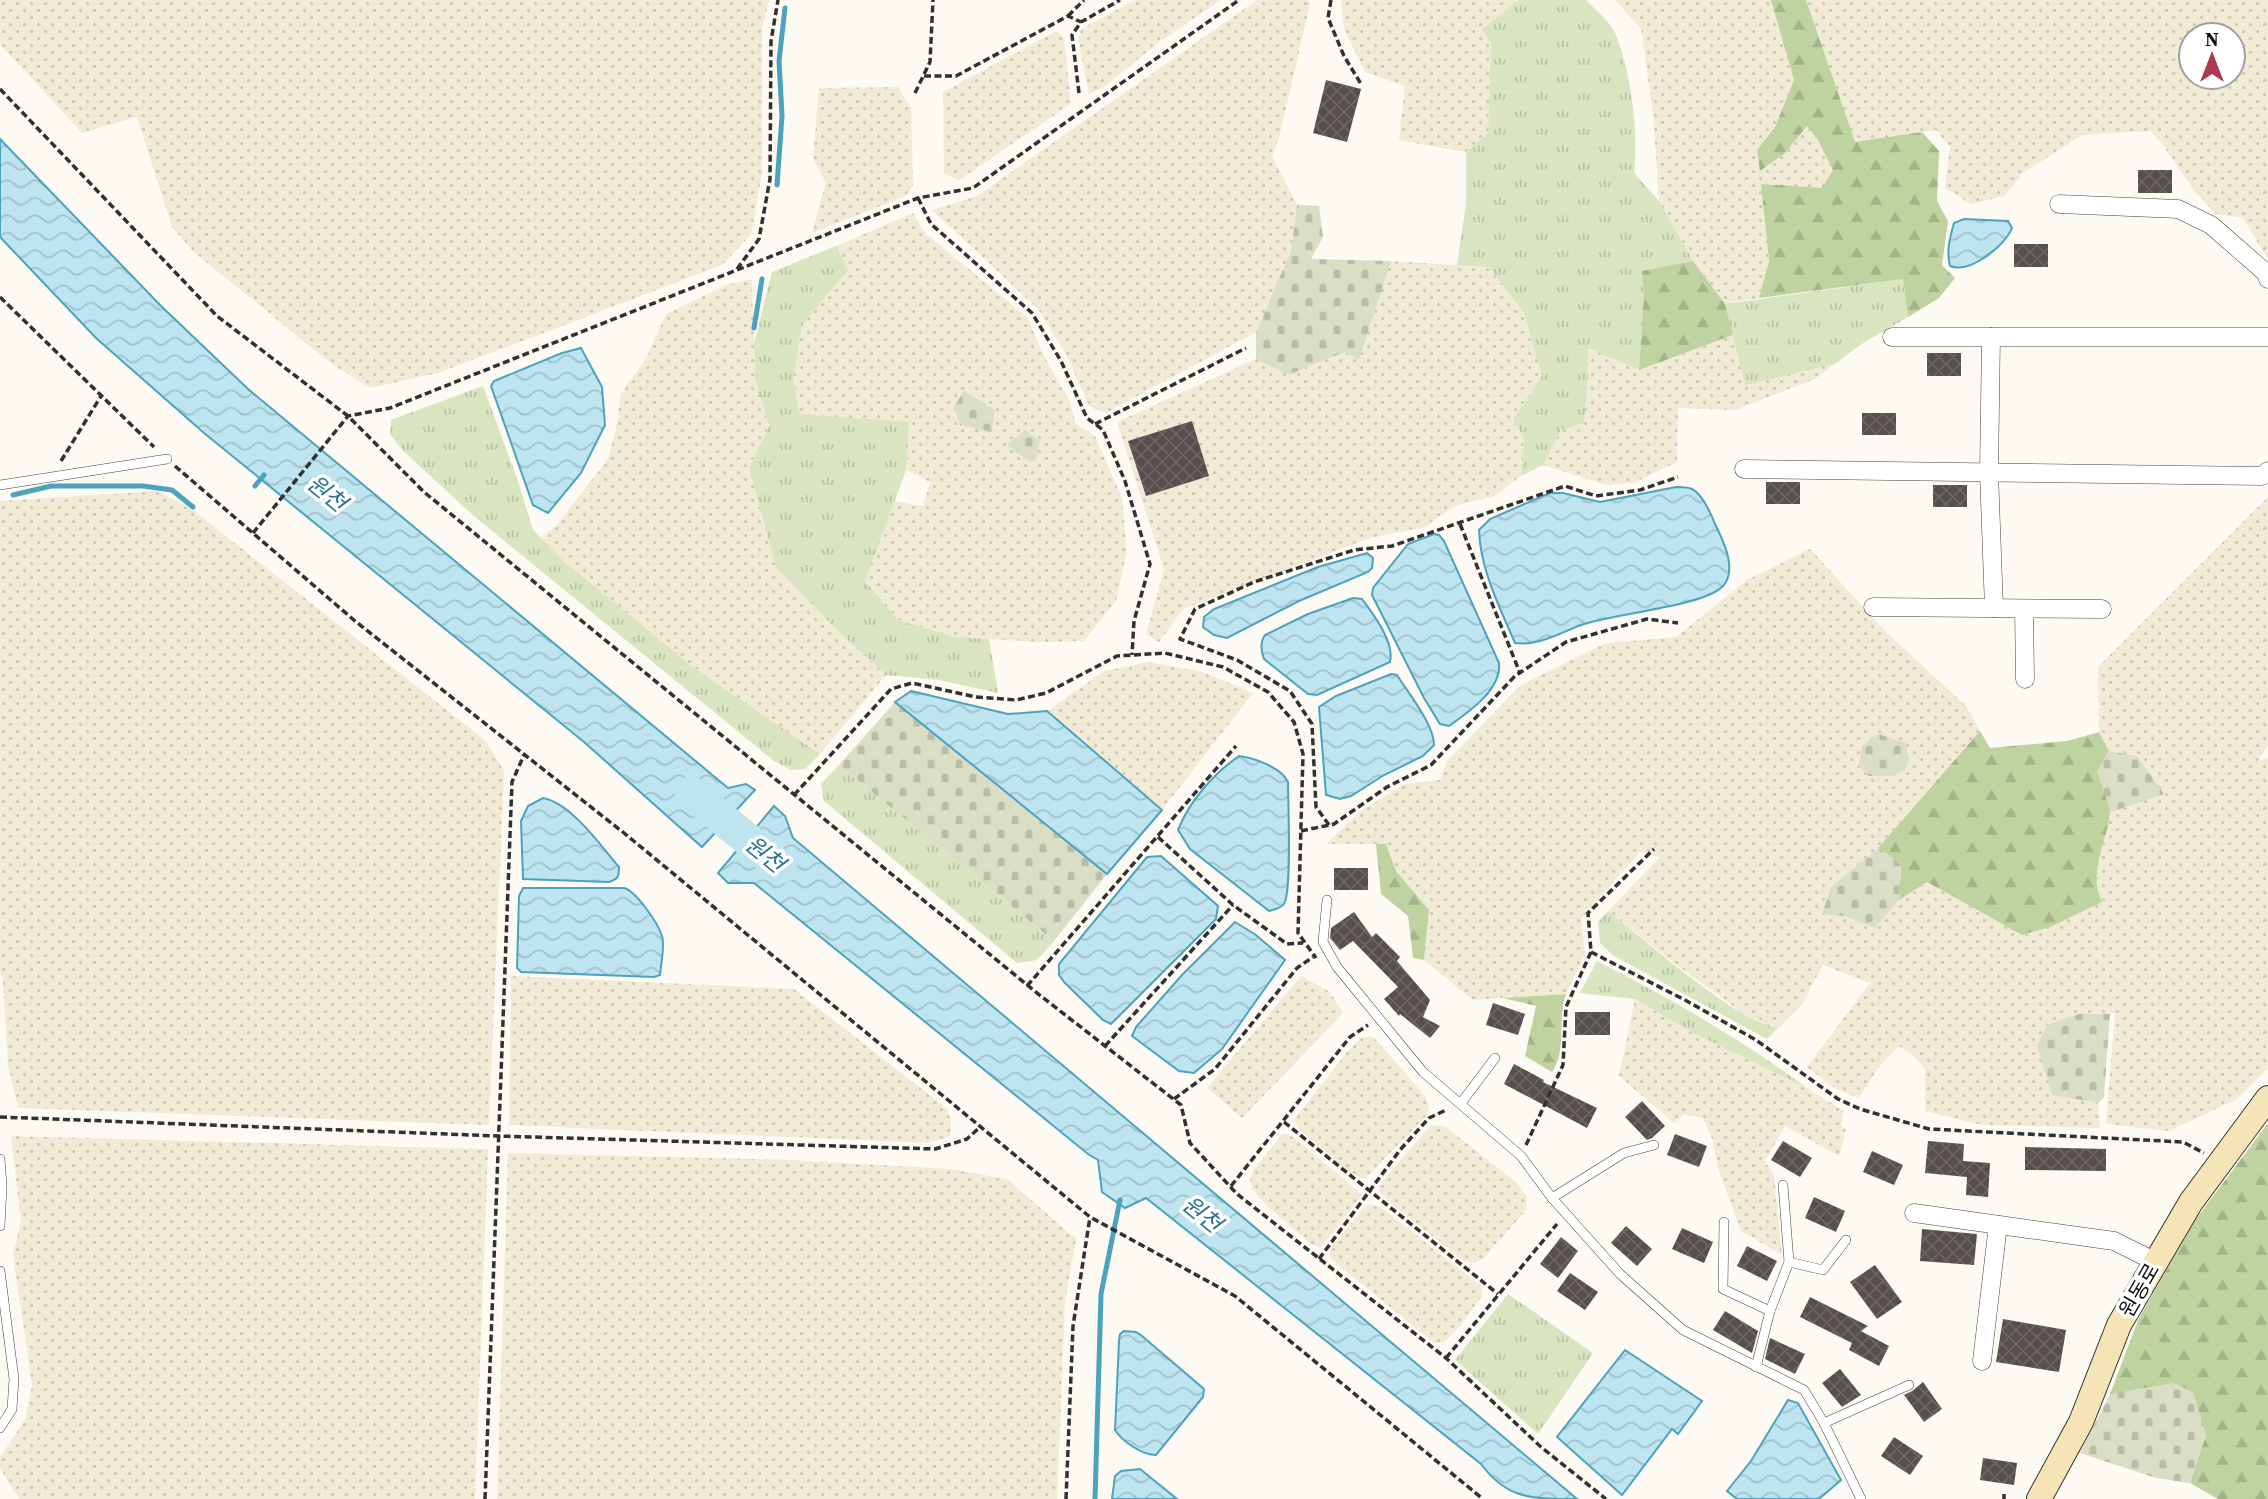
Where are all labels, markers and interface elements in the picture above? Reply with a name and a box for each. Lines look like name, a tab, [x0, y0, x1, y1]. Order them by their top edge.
north arrow	[2177, 21, 2247, 91]
text: N	[2205, 26, 2219, 52]
water label: 원천	[300, 467, 356, 521]
water label: 원천	[738, 828, 794, 882]
water label: 원천	[1175, 1188, 1231, 1242]
street label: 원동로	[2112, 1258, 2166, 1322]

